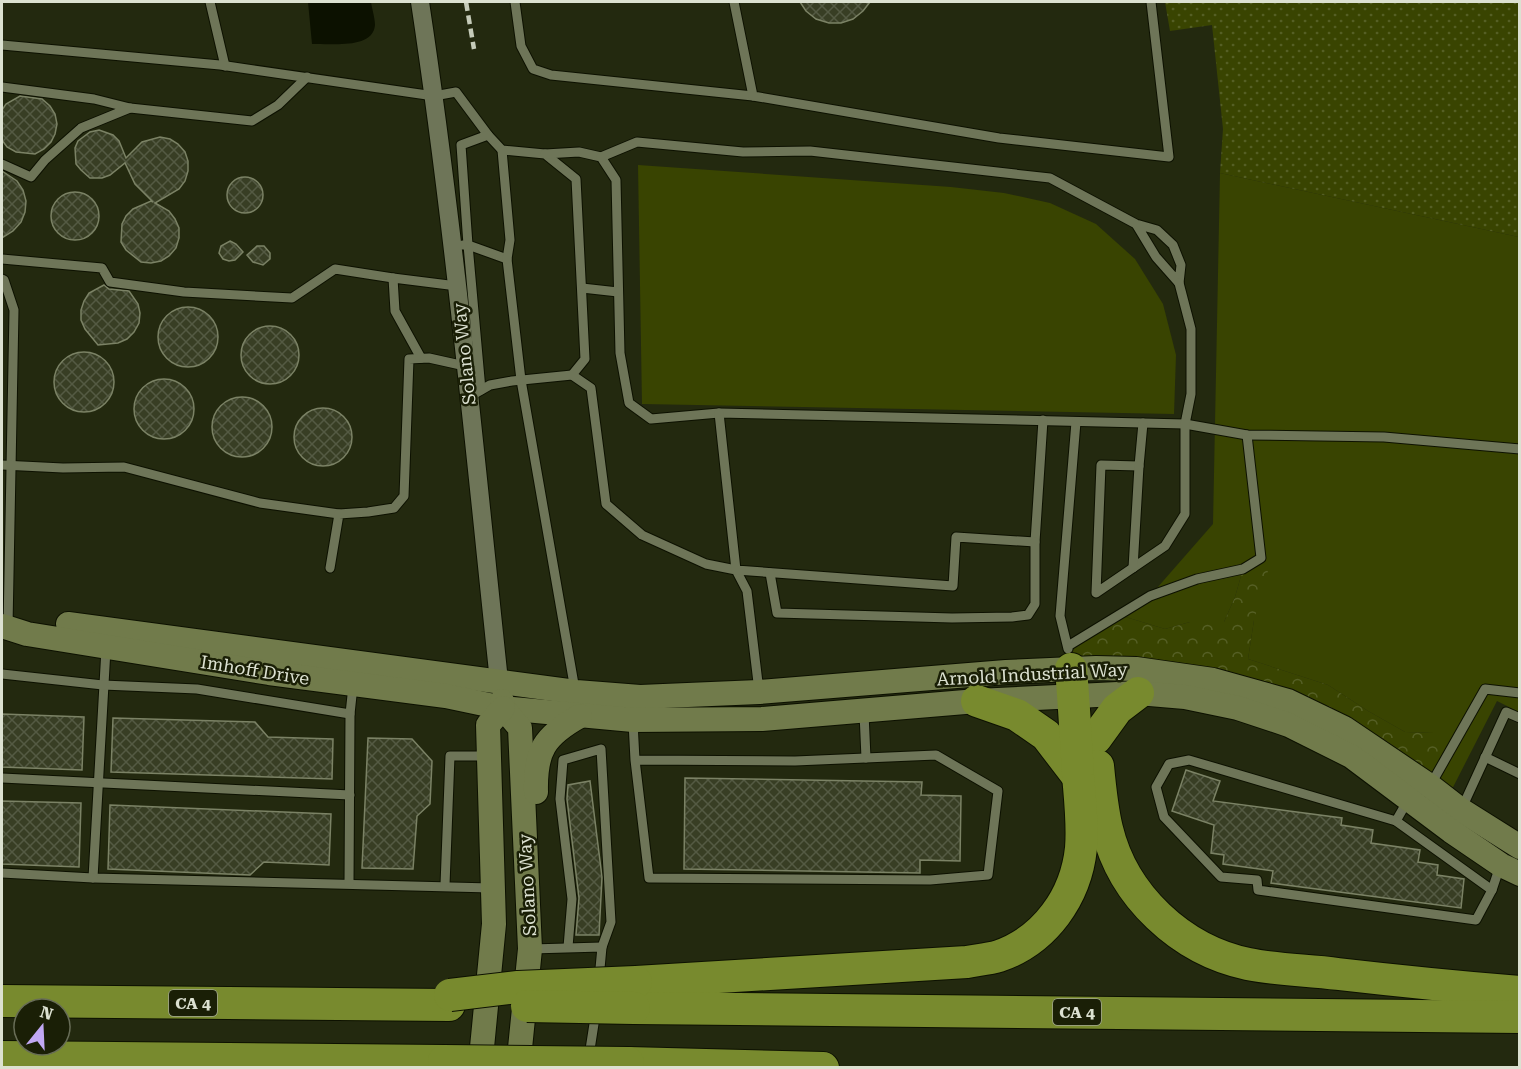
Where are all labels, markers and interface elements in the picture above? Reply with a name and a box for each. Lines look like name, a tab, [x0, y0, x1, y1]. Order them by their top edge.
street label: Solano Way	[448, 302, 480, 406]
street label: Imhoff Drive	[199, 651, 311, 689]
street label: Arnold Industrial Way	[936, 658, 1128, 689]
street label: Solano Way	[514, 833, 540, 937]
road number: CA 4	[169, 990, 217, 1016]
north arrow	[12, 997, 72, 1057]
road number: CA 4	[1053, 999, 1101, 1025]
text: N	[38, 1002, 55, 1024]

